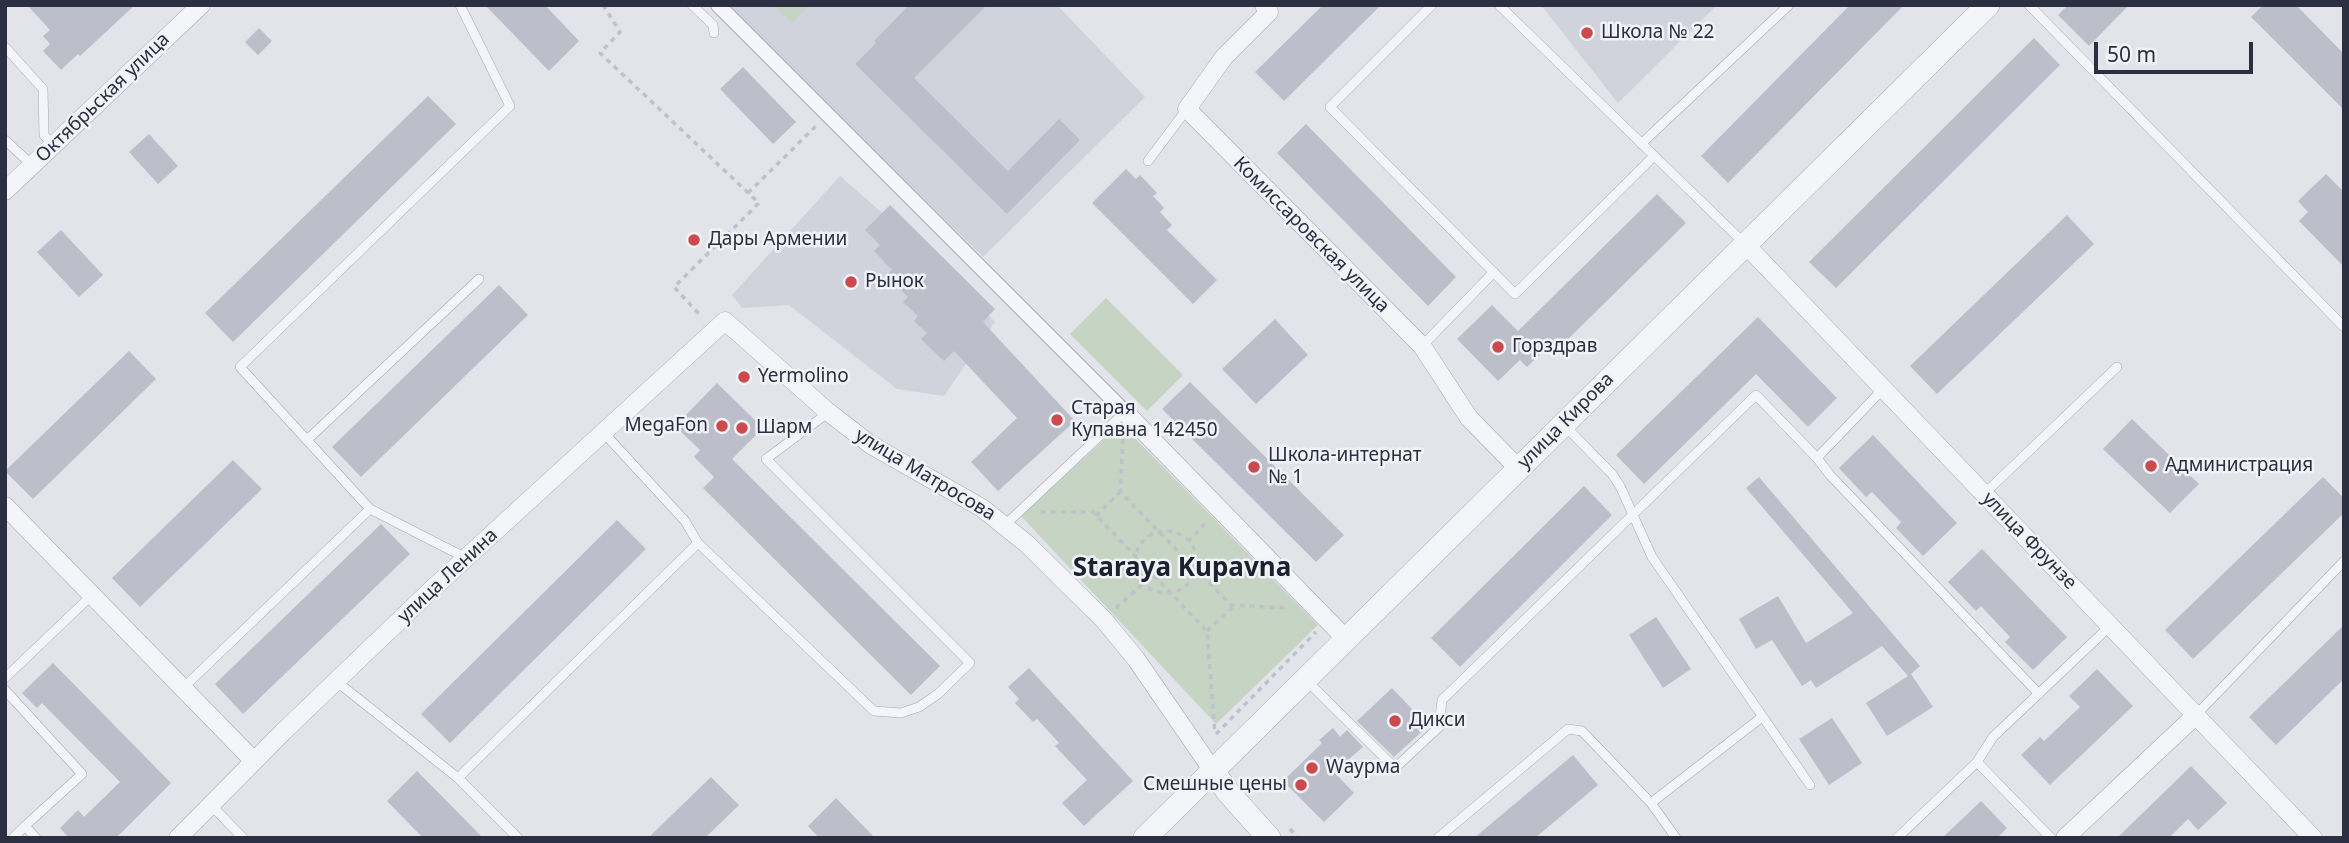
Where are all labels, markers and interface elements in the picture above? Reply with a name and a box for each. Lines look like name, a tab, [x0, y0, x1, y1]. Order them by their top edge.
place label: Школа № 22	[1601, 22, 1714, 44]
marker: Школа № 22	[1579, 25, 1595, 41]
street label: Октябрьская улица	[31, 28, 175, 168]
scale bar	[2097, 28, 2256, 72]
text: 50 m	[2107, 40, 2156, 68]
street label: Комиссаровская улица	[1228, 152, 1394, 318]
place label: Дары Армении	[708, 229, 847, 251]
marker: Дары Армении	[686, 232, 702, 248]
place label: Рынок	[865, 271, 924, 293]
marker: Рынок	[843, 274, 859, 290]
place label: Горздрав	[1512, 336, 1597, 358]
marker: Горздрав	[1490, 339, 1506, 355]
place label: Yermolino	[758, 366, 849, 388]
street label: улица Кирова	[1513, 368, 1619, 474]
marker: Yermolino	[736, 369, 752, 385]
place label: Старая Купавна 142450	[1071, 398, 1218, 442]
marker: Старая Купавна 142450	[1049, 412, 1065, 428]
place label: MegaFon	[625, 415, 708, 437]
place label: Шарм	[756, 417, 812, 439]
marker: MegaFon	[714, 418, 730, 434]
marker: Шарм	[734, 420, 750, 436]
street label: улица Матросова	[851, 424, 999, 526]
place label: Школа-интернат № 1	[1268, 445, 1422, 489]
place label: Администрация	[2165, 455, 2313, 477]
marker: Администрация	[2143, 458, 2159, 474]
marker: Школа-интернат № 1	[1246, 459, 1262, 475]
street label: улица Фрунзе	[1977, 488, 2081, 594]
street label: улица Ленина	[393, 524, 503, 628]
district label: Staraya Kupavna	[1073, 553, 1291, 585]
place label: Дикси	[1409, 710, 1466, 732]
marker: Дикси	[1387, 713, 1403, 729]
place label: Wаурма	[1326, 757, 1400, 779]
marker: Wаурма	[1304, 760, 1320, 776]
place label: Смешные цены	[1143, 774, 1287, 796]
marker: Смешные цены	[1293, 777, 1309, 793]

